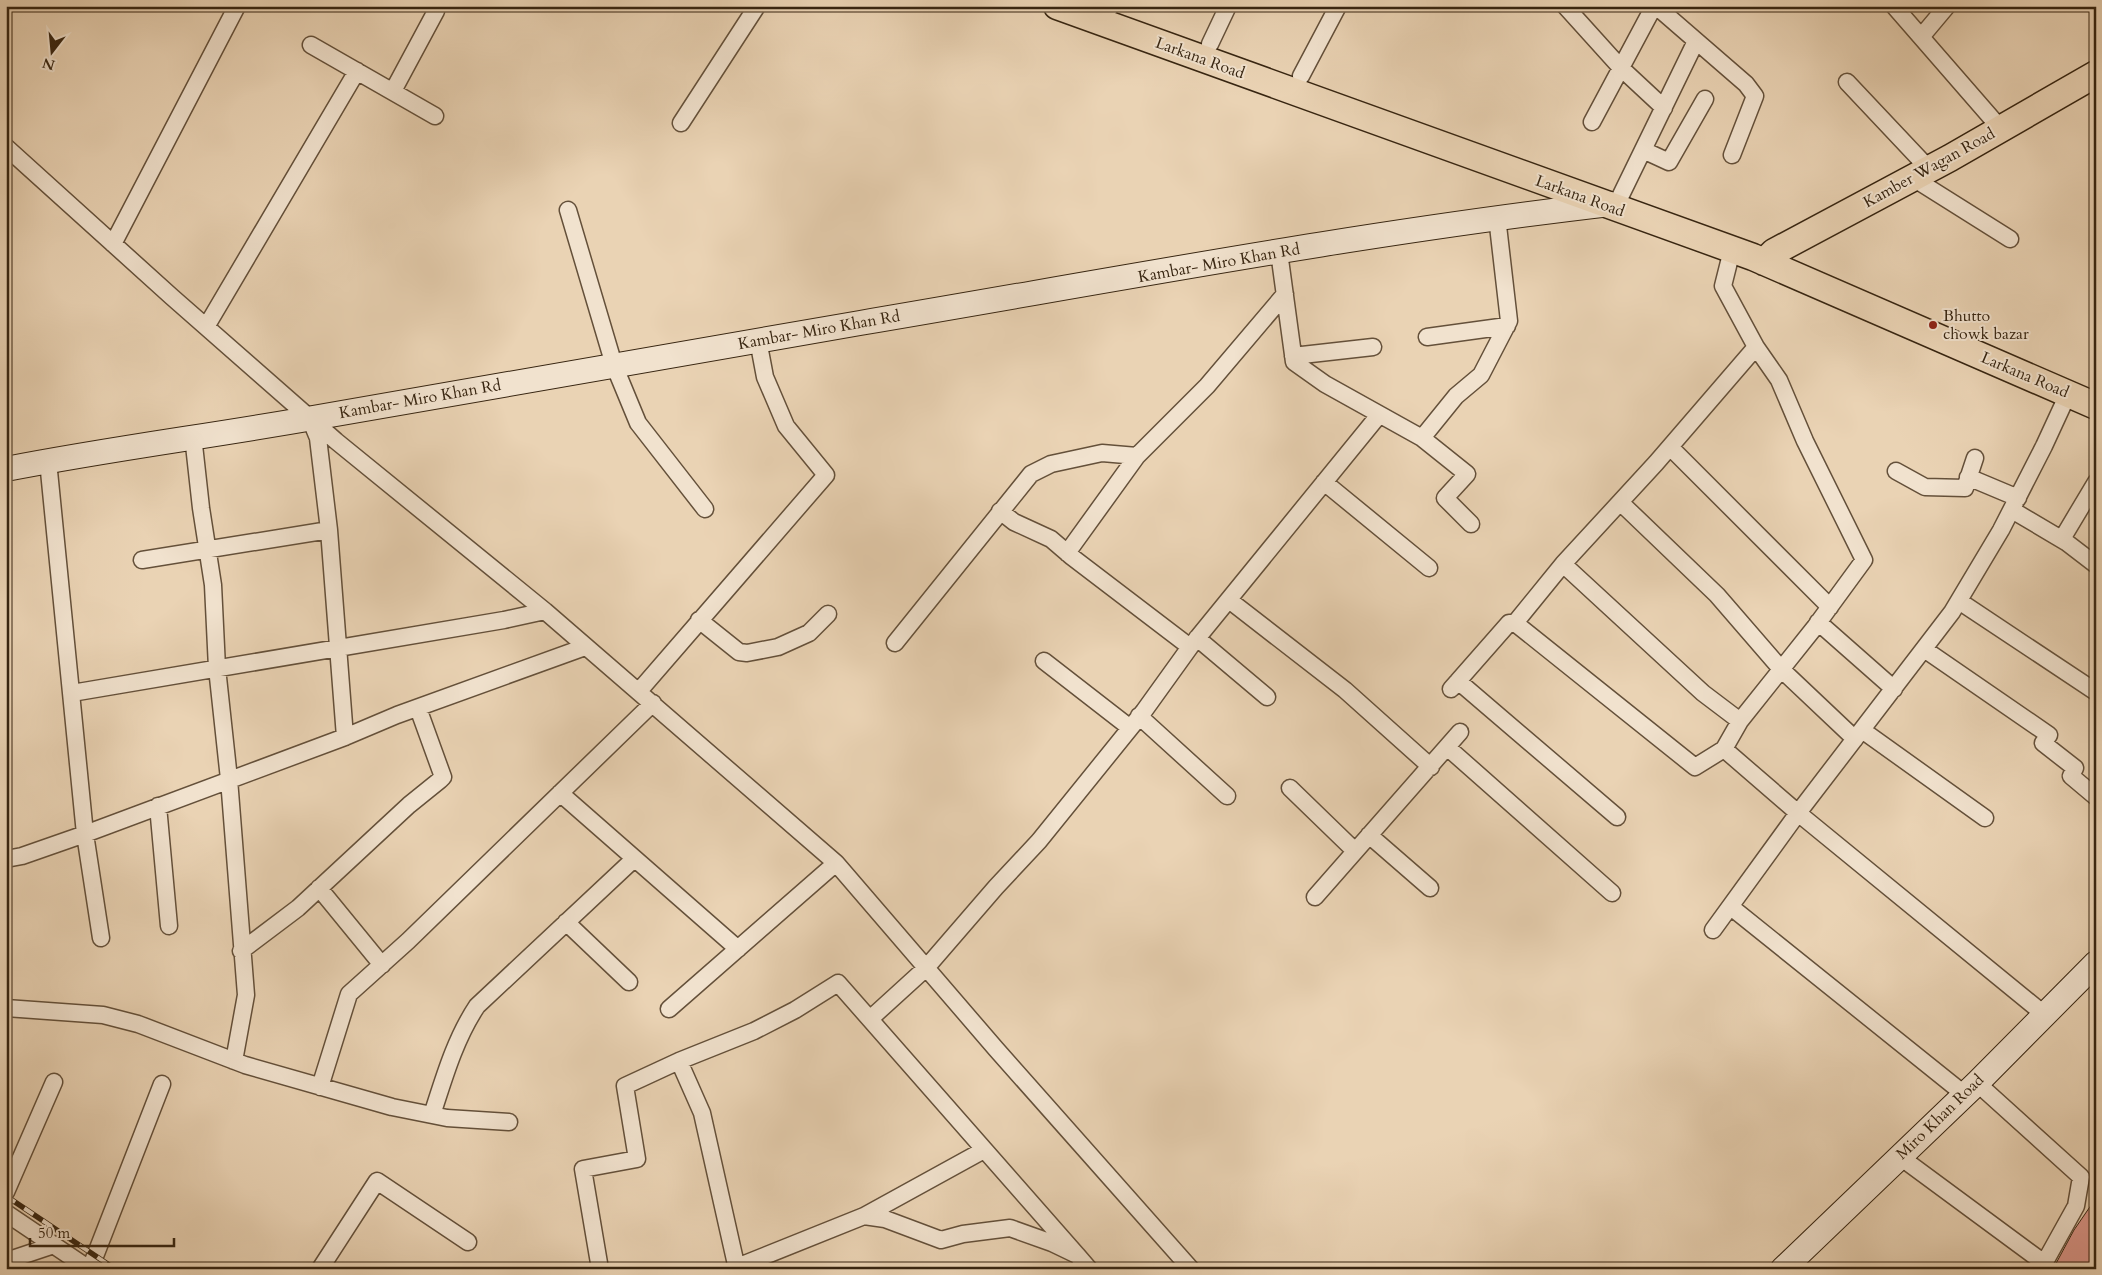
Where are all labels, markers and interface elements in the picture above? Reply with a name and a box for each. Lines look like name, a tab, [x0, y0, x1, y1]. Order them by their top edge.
north arrow	[28, 28, 78, 78]
street label: Larkana Road	[1152, 32, 1248, 84]
text: N	[40, 53, 57, 75]
street label: Kamber Wagan Road	[1859, 122, 1999, 213]
street label: Larkana Road	[1532, 170, 1628, 222]
street label: Kambar- Miro Khan Rd	[1136, 238, 1302, 288]
street label: Kambar- Miro Khan Rd	[736, 305, 902, 355]
place label: Bhutto chowk bazar	[1943, 305, 2029, 345]
marker: Bhutto chowk bazar	[1927, 319, 1939, 331]
street label: Larkana Road	[1978, 347, 2073, 404]
street label: Kambar- Miro Khan Rd	[337, 374, 503, 424]
street label: Miro Khan Road	[1891, 1069, 1989, 1165]
scale bar	[30, 1215, 174, 1247]
text: 50 m	[38, 1223, 70, 1243]

